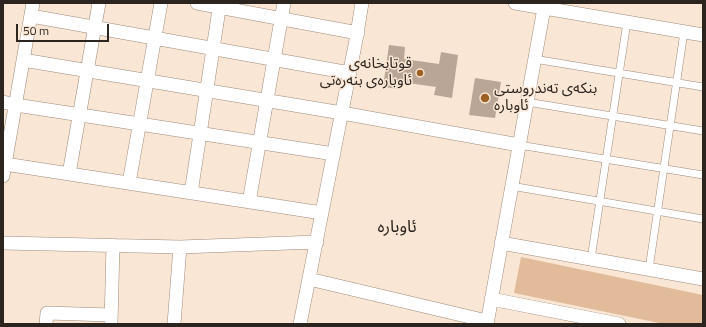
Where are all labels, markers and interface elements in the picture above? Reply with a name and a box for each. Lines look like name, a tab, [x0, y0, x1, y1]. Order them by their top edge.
scale bar	[18, 16, 111, 42]
text: 50 m	[23, 21, 49, 40]
place label: قوتابخانەی ئاوبارەی بنەرەتی	[320, 55, 412, 90]
marker: قوتابخانەی ئاوبارەی بنەرەتی	[415, 68, 425, 78]
place label: بنکەی تەندروستی ئاوبارە	[494, 80, 597, 115]
marker: بنکەی تەندروستی ئاوبارە	[479, 92, 491, 104]
district label: ئاوبارە	[377, 218, 417, 238]

